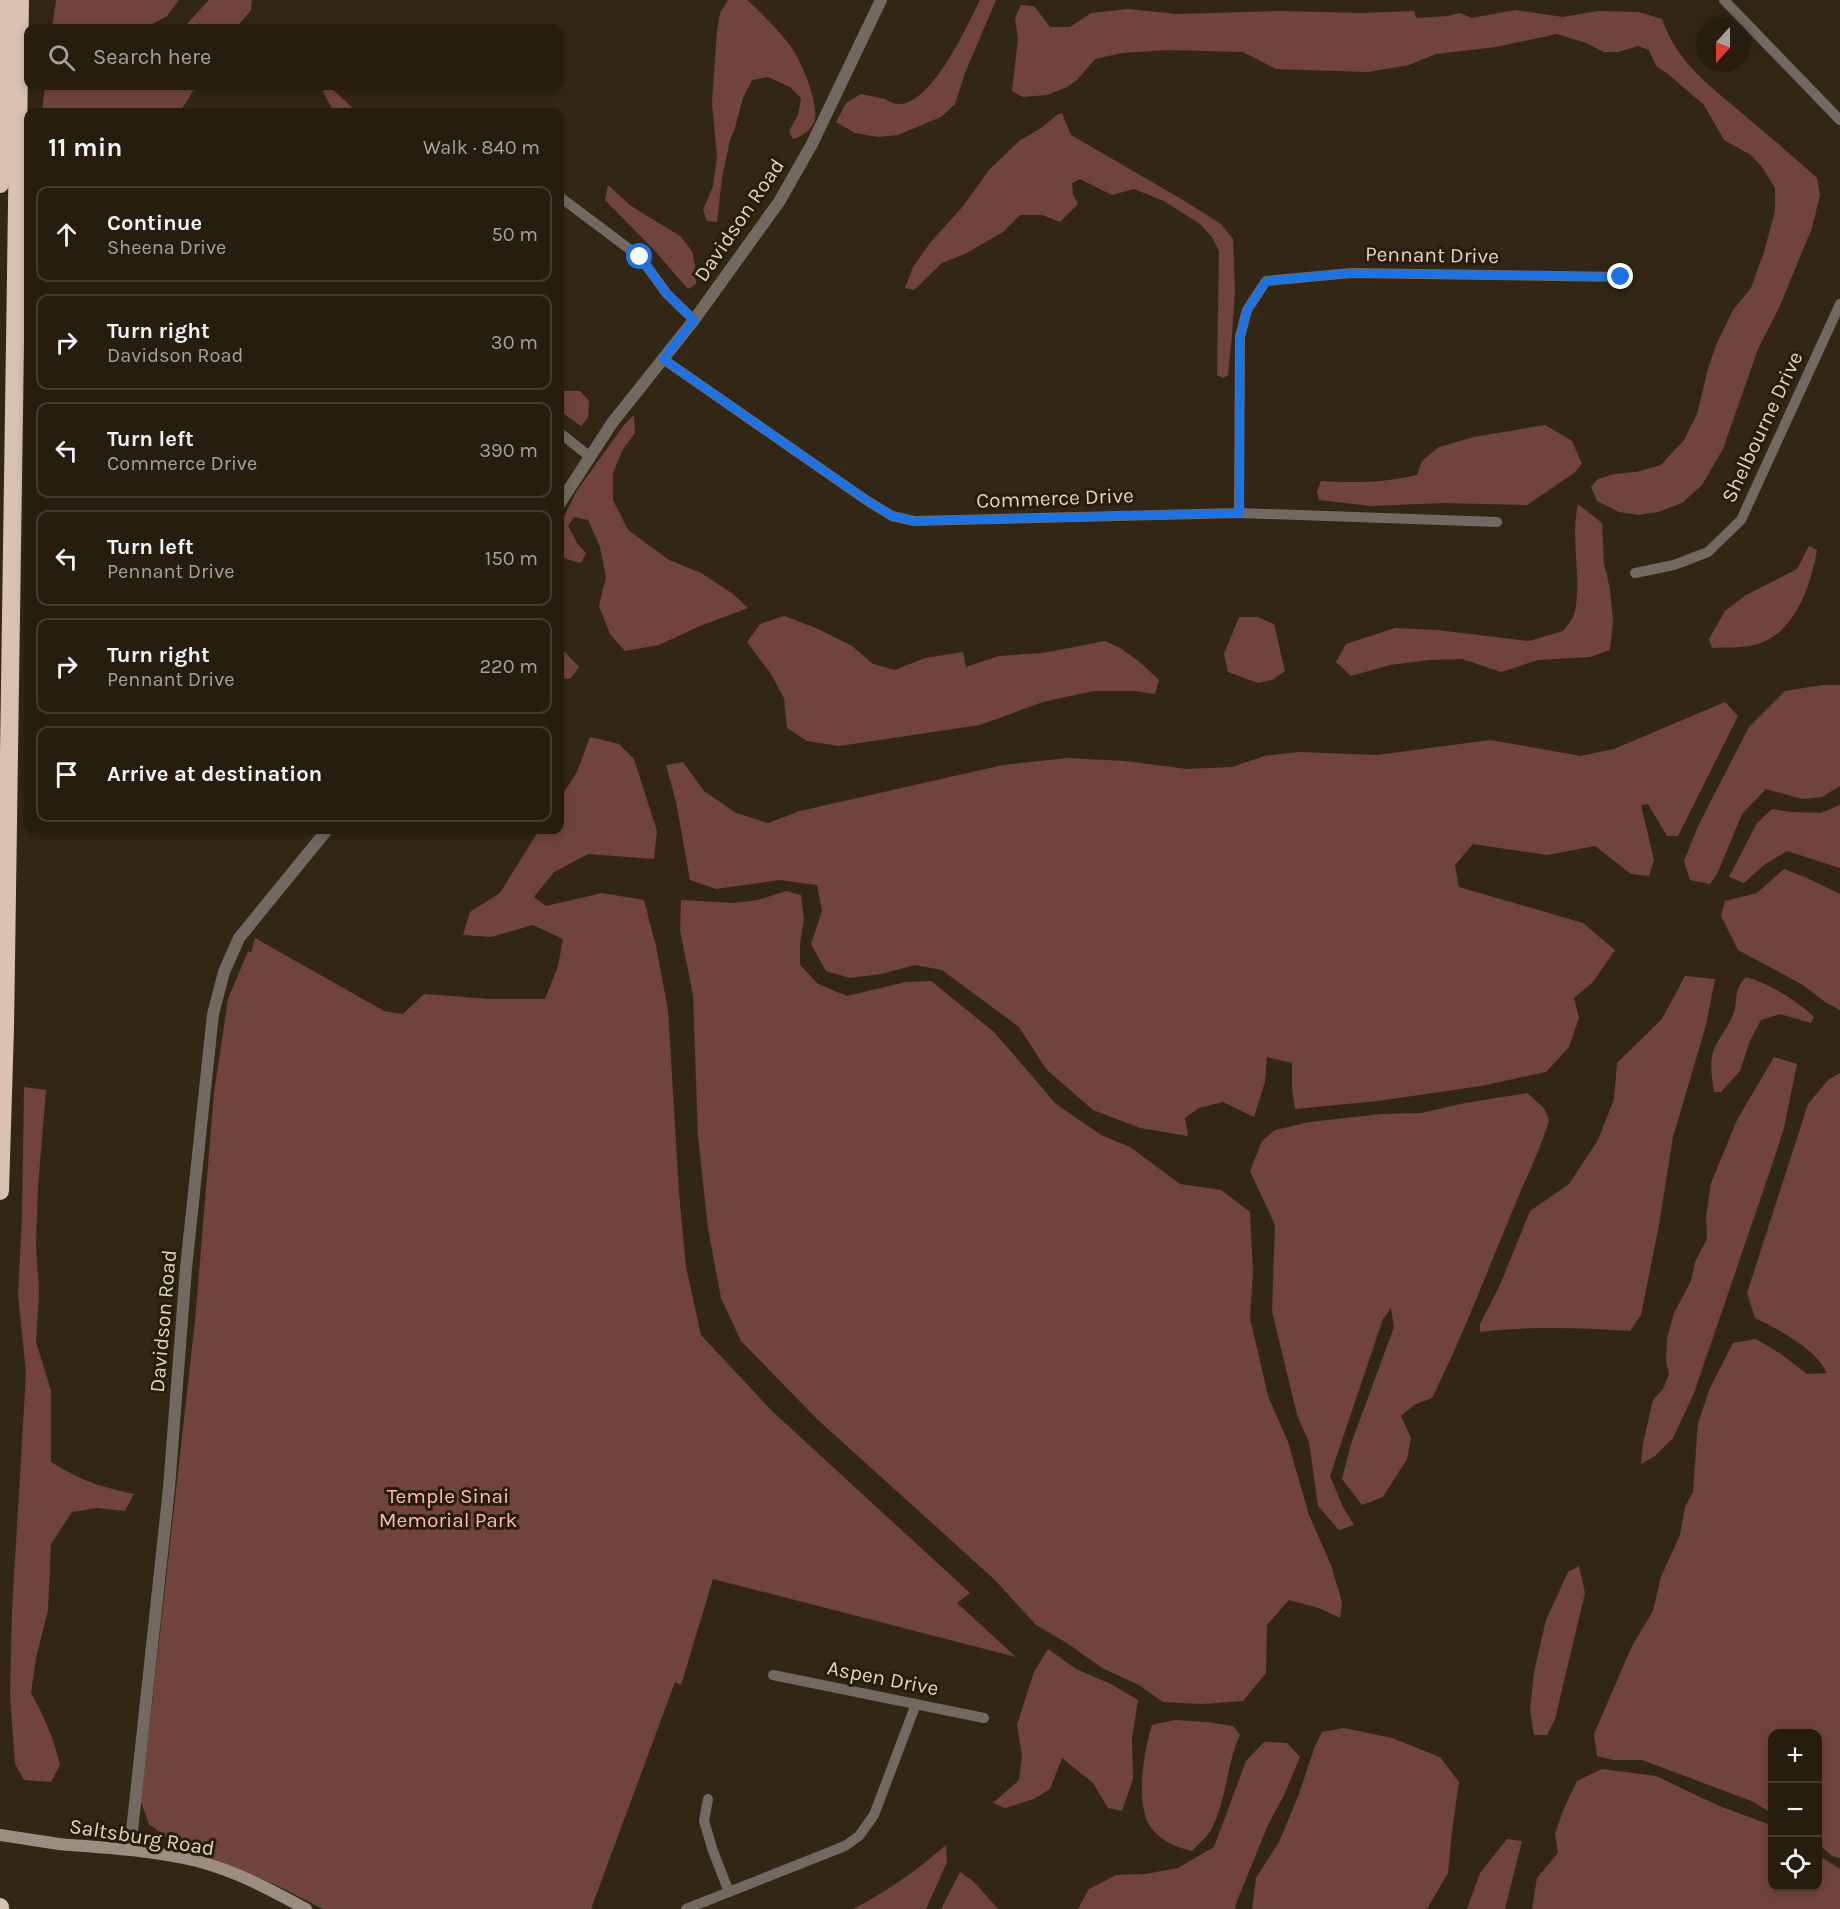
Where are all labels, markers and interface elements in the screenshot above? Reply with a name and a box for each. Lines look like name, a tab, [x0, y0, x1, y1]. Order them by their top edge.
north arrow	[1696, 18, 1750, 72]
search box	[24, 24, 564, 90]
icon: search	[45, 41, 78, 74]
text: Search here	[93, 44, 211, 70]
text: 11 min	[48, 132, 123, 163]
text: Walk · 840 m	[423, 136, 540, 159]
street label: Davidson Road	[689, 154, 789, 286]
text: Continue	[107, 210, 202, 236]
icon: ahead	[50, 218, 83, 251]
text: 50 m	[491, 223, 538, 246]
text: Sheena Drive	[107, 236, 226, 259]
street label: Pennant Drive	[1365, 242, 1499, 268]
route start	[626, 243, 652, 269]
route end	[1607, 263, 1633, 289]
text: Turn right	[107, 318, 210, 344]
icon: right	[50, 326, 83, 359]
text: 30 m	[491, 331, 538, 354]
text: Davidson Road	[107, 344, 243, 367]
street label: Shelbourne Drive	[1717, 348, 1807, 506]
text: Turn left	[107, 426, 194, 452]
icon: left	[50, 434, 83, 467]
text: 390 m	[479, 439, 538, 462]
text: Commerce Drive	[107, 452, 257, 475]
street label: Commerce Drive	[976, 483, 1134, 513]
text: Turn left	[107, 534, 194, 560]
icon: left	[50, 542, 83, 575]
text: 150 m	[485, 547, 538, 570]
text: Pennant Drive	[107, 560, 235, 583]
text: Turn right	[107, 642, 210, 668]
icon: right	[50, 650, 83, 683]
text: 220 m	[479, 655, 538, 678]
text: Pennant Drive	[107, 668, 235, 691]
icon: arrive	[50, 758, 83, 791]
text: Arrive at destination	[107, 761, 322, 787]
street label: Davidson Road	[145, 1249, 181, 1393]
park label: Temple Sinai Memorial Park	[379, 1484, 517, 1532]
street label: Aspen Drive	[825, 1655, 941, 1701]
map controls	[1768, 1729, 1822, 1891]
button: +	[1768, 1729, 1822, 1783]
button: −	[1768, 1783, 1822, 1837]
street label: Saltsburg Road	[68, 1814, 216, 1860]
button: locate	[1768, 1837, 1822, 1891]

